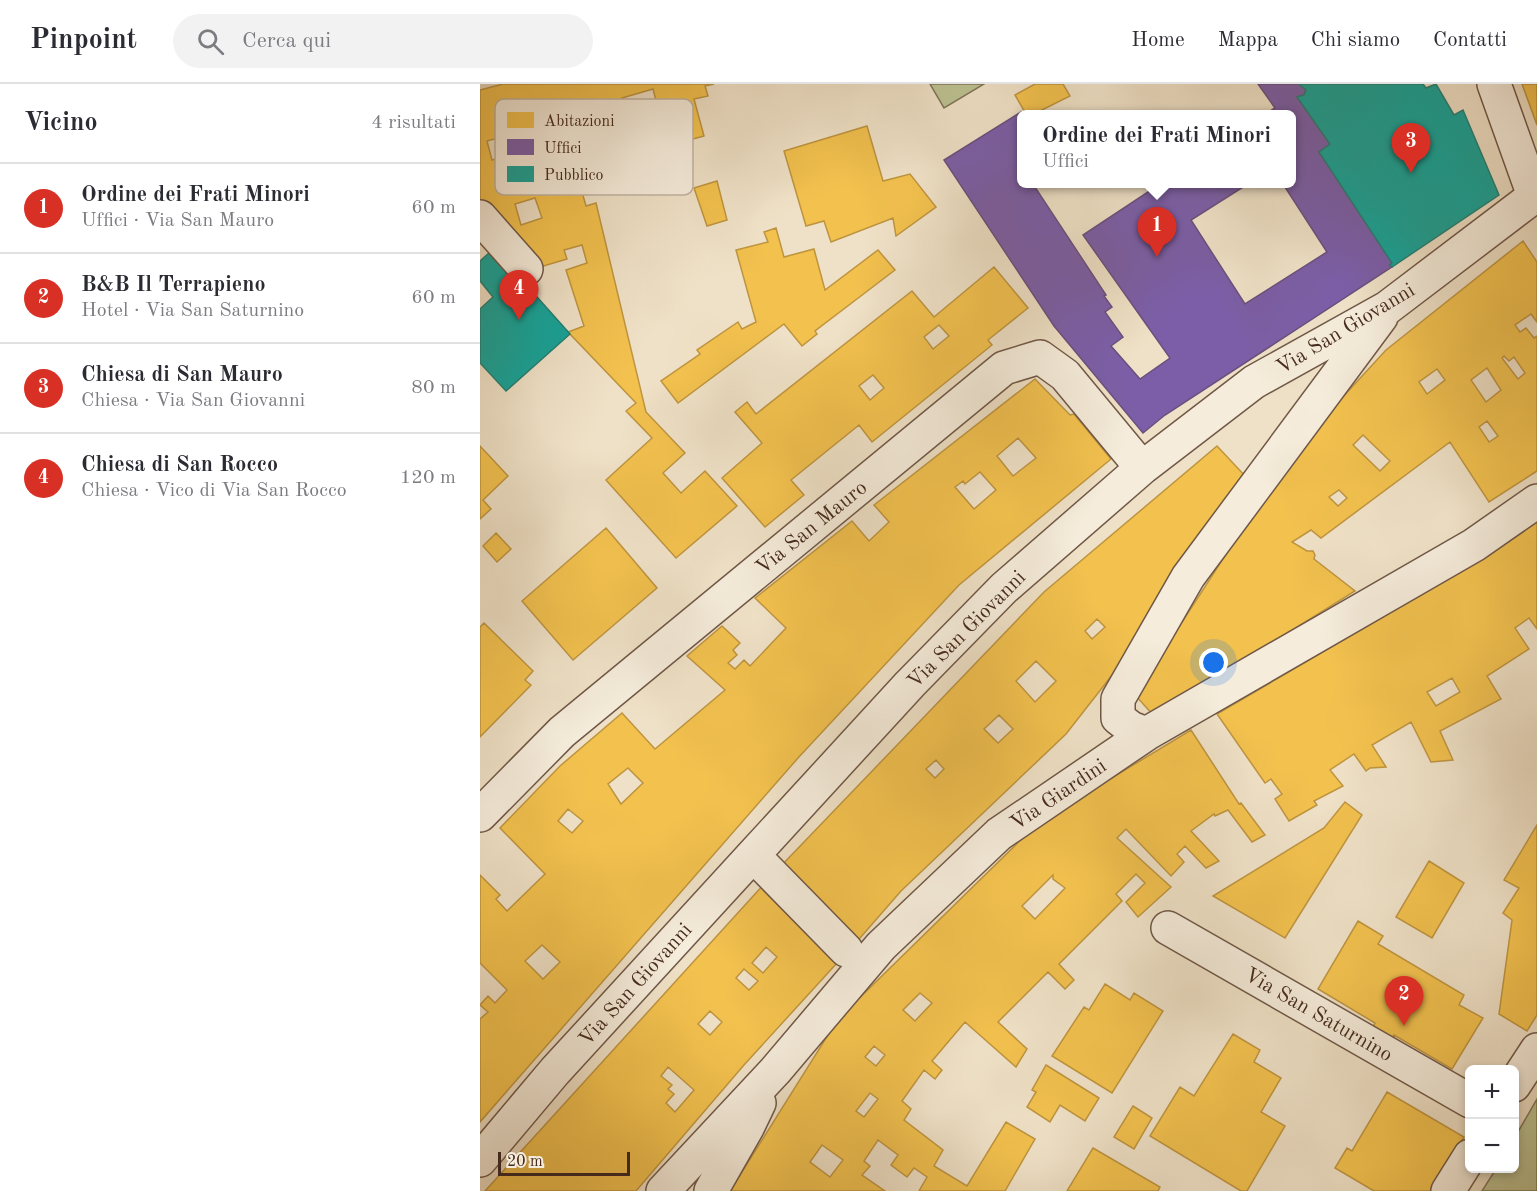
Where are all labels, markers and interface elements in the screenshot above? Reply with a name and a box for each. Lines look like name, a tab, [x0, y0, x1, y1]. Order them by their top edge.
search box	[173, 14, 593, 68]
icon: search	[194, 25, 227, 58]
text: Pinpoint	[30, 27, 137, 55]
text: Cerca qui	[242, 30, 331, 52]
text: Home	[1131, 30, 1185, 51]
text: Mappa	[1218, 30, 1278, 51]
text: Chi siamo	[1311, 30, 1400, 51]
text: Contatti	[1433, 30, 1507, 51]
legend	[495, 99, 693, 195]
text: Vicino	[24, 110, 98, 136]
popup	[1017, 110, 1296, 188]
text: 4 risultati	[371, 113, 456, 133]
text: Abitazioni	[544, 114, 615, 130]
pin: 3	[1392, 124, 1430, 173]
text: Ordine dei Frati Minori	[1042, 125, 1271, 147]
text: Uffici	[544, 141, 582, 157]
text: Uffici	[1042, 152, 1089, 172]
text: Pubblico	[544, 168, 603, 184]
text: Ordine dei Frati Minori	[81, 184, 310, 206]
text: 1	[38, 198, 49, 218]
text: 60 m	[411, 198, 456, 218]
pin: 1	[1138, 208, 1176, 257]
text: Uffici · Via San Mauro	[81, 211, 274, 231]
pin: 4	[500, 270, 538, 320]
text: B&B Il Terrapieno	[81, 274, 266, 296]
street label: Via San Giovanni	[1273, 280, 1419, 379]
text: 2	[38, 288, 49, 308]
text: 60 m	[411, 288, 456, 308]
text: Hotel · Via San Saturnino	[81, 301, 304, 321]
text: Chiesa di San Mauro	[81, 364, 283, 386]
text: 3	[38, 378, 49, 398]
text: 80 m	[411, 378, 456, 398]
text: Chiesa · Via San Giovanni	[81, 391, 305, 411]
text: Chiesa di San Rocco	[81, 454, 278, 476]
text: 4	[38, 468, 49, 488]
text: 120 m	[400, 468, 456, 488]
street label: Via San Mauro	[752, 477, 871, 579]
text: Chiesa · Vico di Via San Rocco	[81, 481, 347, 501]
street label: Via San Giovanni	[904, 567, 1030, 693]
your location	[1199, 648, 1228, 677]
street label: Via Giardini	[1007, 756, 1111, 835]
street label: Via San Giovanni	[576, 920, 697, 1050]
street label: Via San Saturnino	[1241, 964, 1396, 1066]
pin: 2	[1384, 976, 1424, 1026]
map controls	[1465, 1065, 1519, 1173]
button: +	[1465, 1065, 1519, 1119]
button: −	[1465, 1119, 1519, 1173]
scale bar	[498, 1149, 630, 1176]
text: 20 m	[507, 1154, 543, 1170]

